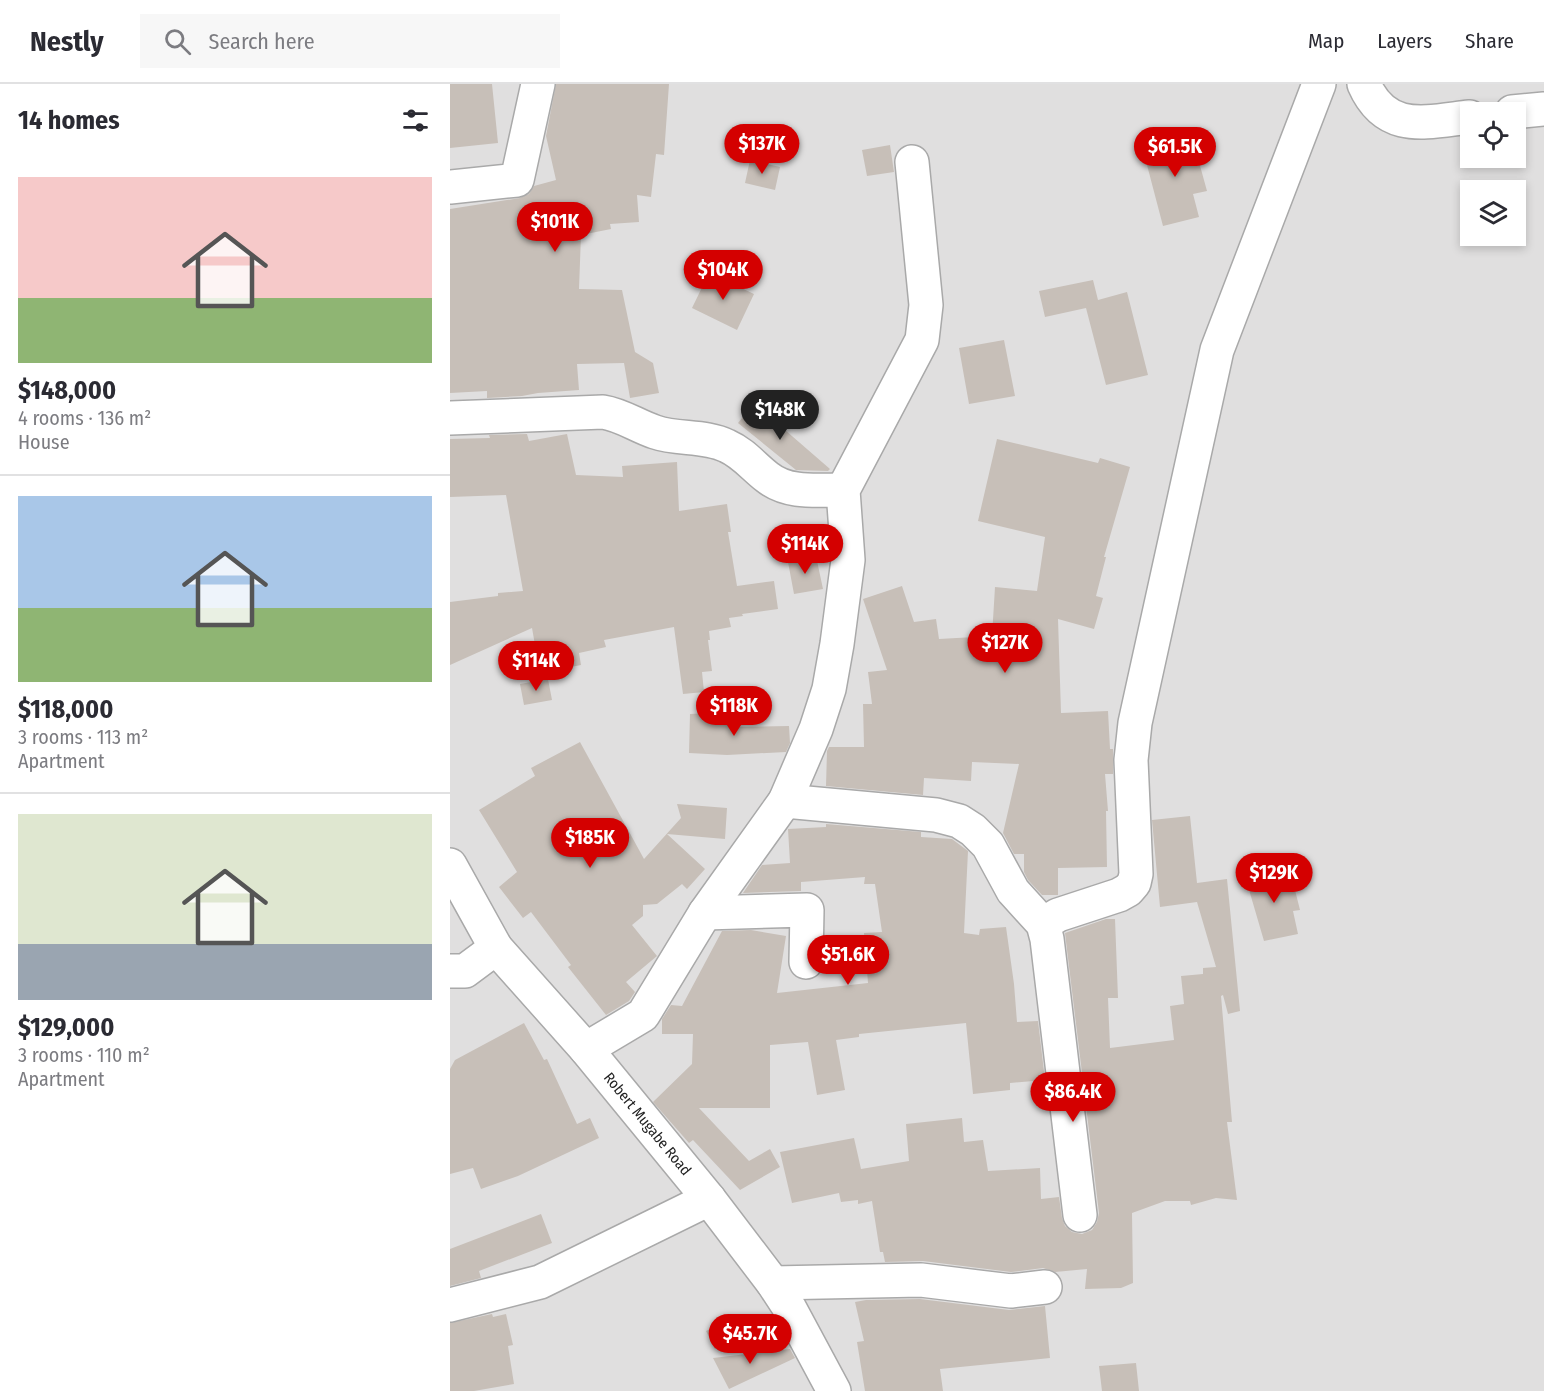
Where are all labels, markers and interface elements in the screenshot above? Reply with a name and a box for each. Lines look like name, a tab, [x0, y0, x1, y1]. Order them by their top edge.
search box	[140, 14, 560, 68]
text: Nestly	[30, 25, 104, 58]
icon: search	[161, 25, 194, 58]
text: Search here	[209, 28, 315, 55]
text: Map	[1308, 28, 1344, 54]
text: Layers	[1377, 28, 1432, 54]
text: Share	[1465, 28, 1514, 54]
map controls	[1460, 102, 1526, 246]
button: locate	[1460, 102, 1526, 168]
icon: filters	[399, 104, 432, 137]
text: 14 homes	[18, 105, 120, 136]
pin: $137K	[720, 124, 804, 175]
pin: $61.5K	[1126, 127, 1224, 178]
text: $137K	[738, 131, 786, 155]
text: $61.5K	[1148, 134, 1202, 158]
button: layers	[1460, 180, 1526, 246]
pin: $101K	[513, 202, 597, 253]
text: $101K	[531, 209, 579, 233]
icon: home	[171, 216, 279, 324]
pin: $104K	[681, 250, 765, 301]
text: $104K	[698, 257, 748, 281]
text: $148,000	[18, 375, 116, 406]
pin: $148K	[738, 390, 822, 441]
text: $148K	[755, 397, 805, 421]
text: 4 rooms · 136 m²	[18, 406, 151, 430]
text: House	[18, 430, 70, 454]
pin: $114K	[763, 524, 847, 575]
text: $114K	[781, 531, 829, 555]
icon: home	[171, 535, 279, 643]
pin: $127K	[963, 623, 1047, 674]
text: $127K	[982, 630, 1029, 654]
pin: $114K	[494, 641, 578, 692]
text: $114K	[512, 648, 560, 672]
pin: $118K	[692, 686, 776, 737]
text: $118K	[710, 693, 758, 717]
text: $118,000	[18, 694, 113, 725]
text: 3 rooms · 113 m²	[18, 725, 148, 749]
text: Apartment	[18, 749, 105, 773]
pin: $185K	[548, 818, 632, 869]
text: $185K	[565, 825, 615, 849]
icon: home	[171, 853, 279, 961]
pin: $129K	[1232, 853, 1316, 904]
text: $129K	[1250, 860, 1298, 884]
pin: $51.6K	[799, 935, 897, 986]
text: $51.6K	[821, 942, 875, 966]
text: $129,000	[18, 1012, 114, 1043]
text: 3 rooms · 110 m²	[18, 1043, 150, 1067]
text: Apartment	[18, 1067, 105, 1091]
street label: Robert Mugabe Road	[600, 1069, 695, 1179]
pin: $86.4K	[1024, 1072, 1122, 1123]
text: $86.4K	[1044, 1079, 1102, 1103]
pin: $45.7K	[701, 1314, 799, 1365]
text: $45.7K	[723, 1321, 777, 1345]

